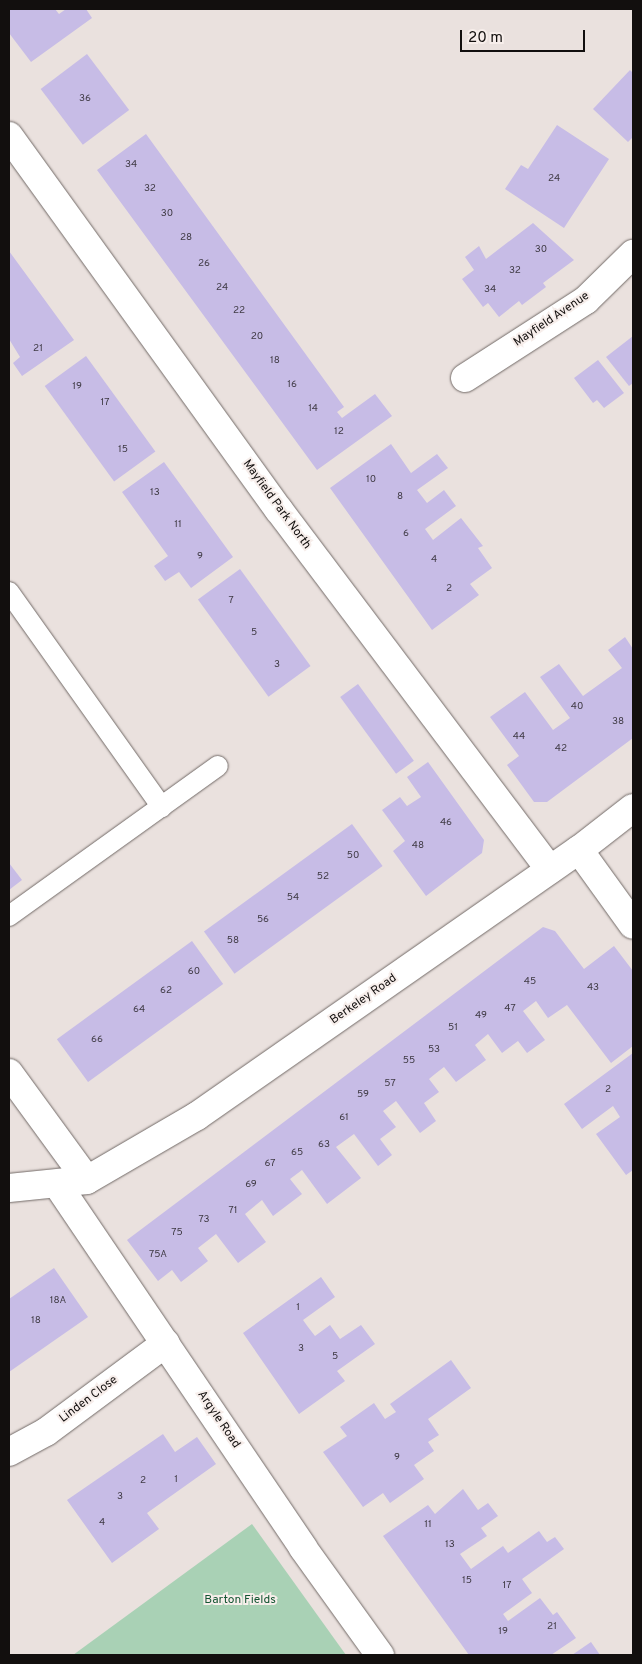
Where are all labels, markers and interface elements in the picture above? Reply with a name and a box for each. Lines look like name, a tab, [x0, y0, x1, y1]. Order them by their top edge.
scale bar	[462, 20, 587, 52]
text: 20 m	[468, 29, 503, 48]
house number: 36	[79, 93, 91, 105]
house number: 34	[125, 159, 137, 171]
house number: 24	[548, 173, 560, 185]
house number: 32	[144, 183, 156, 195]
house number: 30	[161, 208, 173, 220]
house number: 28	[180, 232, 192, 244]
house number: 30	[535, 244, 547, 256]
house number: 26	[198, 258, 210, 270]
house number: 32	[509, 265, 521, 277]
house number: 24	[216, 282, 228, 294]
house number: 34	[484, 284, 496, 296]
street label: Mayfield Avenue	[511, 289, 593, 351]
house number: 22	[233, 305, 245, 317]
house number: 20	[251, 331, 263, 343]
house number: 21	[33, 343, 43, 355]
house number: 18	[270, 355, 280, 367]
house number: 16	[287, 379, 297, 391]
house number: 19	[72, 381, 82, 393]
house number: 17	[101, 397, 109, 409]
house number: 14	[308, 403, 318, 415]
house number: 12	[334, 426, 344, 438]
house number: 15	[118, 444, 128, 456]
street label: Mayfield Park North	[239, 458, 313, 552]
house number: 10	[366, 474, 376, 486]
house number: 13	[150, 487, 160, 499]
house number: 8	[397, 491, 403, 503]
house number: 11	[174, 519, 182, 531]
house number: 6	[403, 528, 409, 540]
house number: 9	[197, 551, 203, 563]
house number: 4	[431, 554, 437, 566]
house number: 2	[446, 583, 452, 595]
house number: 7	[228, 595, 234, 607]
house number: 5	[251, 627, 257, 639]
house number: 3	[274, 659, 280, 671]
house number: 40	[571, 701, 583, 713]
house number: 38	[612, 716, 624, 728]
house number: 44	[513, 731, 525, 743]
house number: 42	[555, 743, 567, 755]
house number: 46	[440, 817, 452, 829]
house number: 48	[412, 840, 424, 852]
house number: 50	[347, 850, 359, 862]
house number: 52	[317, 871, 329, 883]
house number: 54	[287, 892, 299, 904]
house number: 56	[257, 914, 269, 926]
house number: 58	[227, 935, 239, 947]
house number: 60	[188, 966, 200, 978]
street label: Berkeley Road	[328, 972, 400, 1028]
house number: 45	[524, 976, 536, 988]
house number: 43	[587, 982, 599, 994]
house number: 62	[160, 985, 172, 997]
house number: 47	[504, 1003, 516, 1015]
house number: 64	[133, 1004, 145, 1016]
house number: 49	[475, 1010, 487, 1022]
house number: 51	[448, 1022, 458, 1034]
house number: 66	[91, 1034, 103, 1046]
house number: 53	[428, 1044, 440, 1056]
house number: 55	[403, 1055, 415, 1067]
house number: 57	[384, 1078, 396, 1090]
house number: 2	[605, 1084, 611, 1096]
house number: 59	[357, 1089, 369, 1101]
house number: 61	[339, 1112, 349, 1124]
house number: 63	[318, 1139, 330, 1151]
house number: 65	[291, 1147, 303, 1159]
house number: 67	[265, 1158, 275, 1170]
house number: 69	[245, 1179, 257, 1191]
house number: 71	[228, 1205, 238, 1217]
house number: 73	[198, 1214, 210, 1226]
house number: 75	[171, 1227, 183, 1239]
house number: 75A	[149, 1249, 167, 1261]
house number: 18A	[50, 1295, 66, 1307]
house number: 1	[296, 1302, 300, 1314]
house number: 18	[31, 1315, 41, 1327]
house number: 3	[298, 1343, 304, 1355]
house number: 5	[332, 1351, 338, 1363]
street label: Linden Close	[57, 1373, 121, 1427]
street label: Argyle Road	[194, 1389, 242, 1451]
house number: 9	[394, 1452, 400, 1464]
house number: 1	[174, 1474, 178, 1486]
house number: 2	[140, 1475, 146, 1487]
house number: 3	[117, 1491, 123, 1503]
house number: 4	[99, 1517, 105, 1529]
house number: 11	[424, 1519, 432, 1531]
house number: 13	[445, 1539, 455, 1551]
house number: 15	[462, 1575, 472, 1587]
house number: 17	[503, 1580, 511, 1592]
park label: Barton Fields	[204, 1594, 276, 1608]
house number: 21	[547, 1621, 557, 1633]
house number: 19	[498, 1626, 508, 1638]

